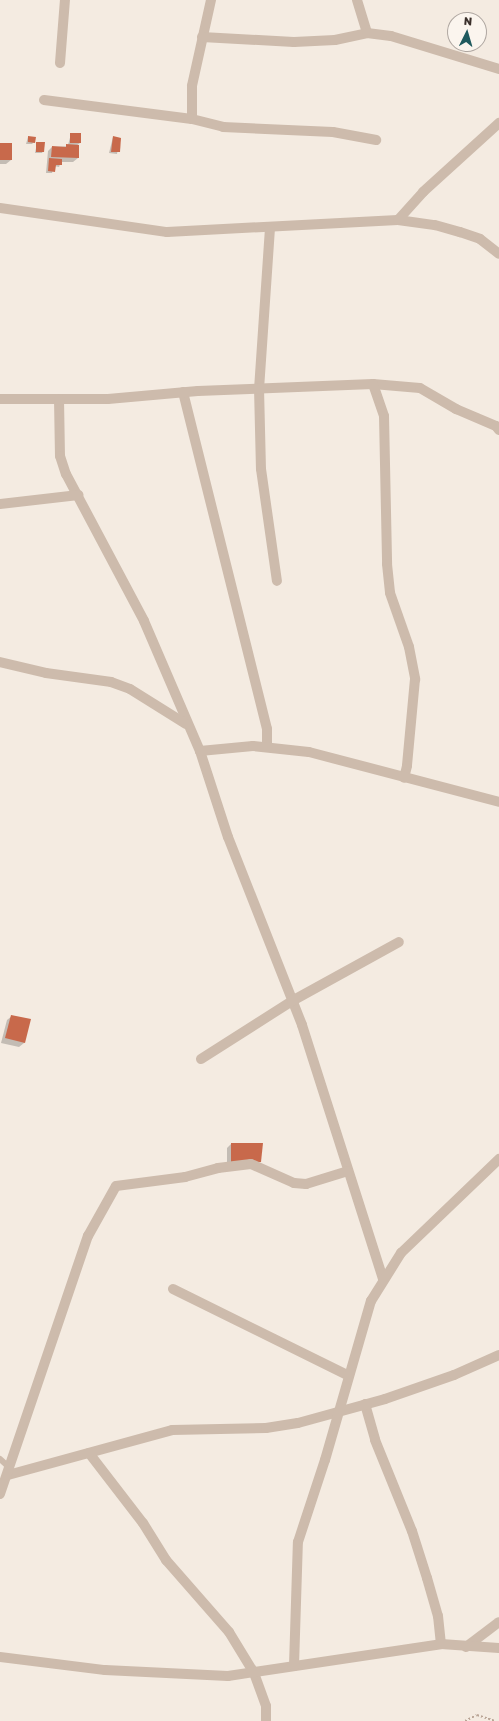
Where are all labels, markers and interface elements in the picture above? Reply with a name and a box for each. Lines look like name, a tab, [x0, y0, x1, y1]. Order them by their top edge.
north arrow	[447, 12, 487, 52]
text: N	[463, 14, 473, 27]

